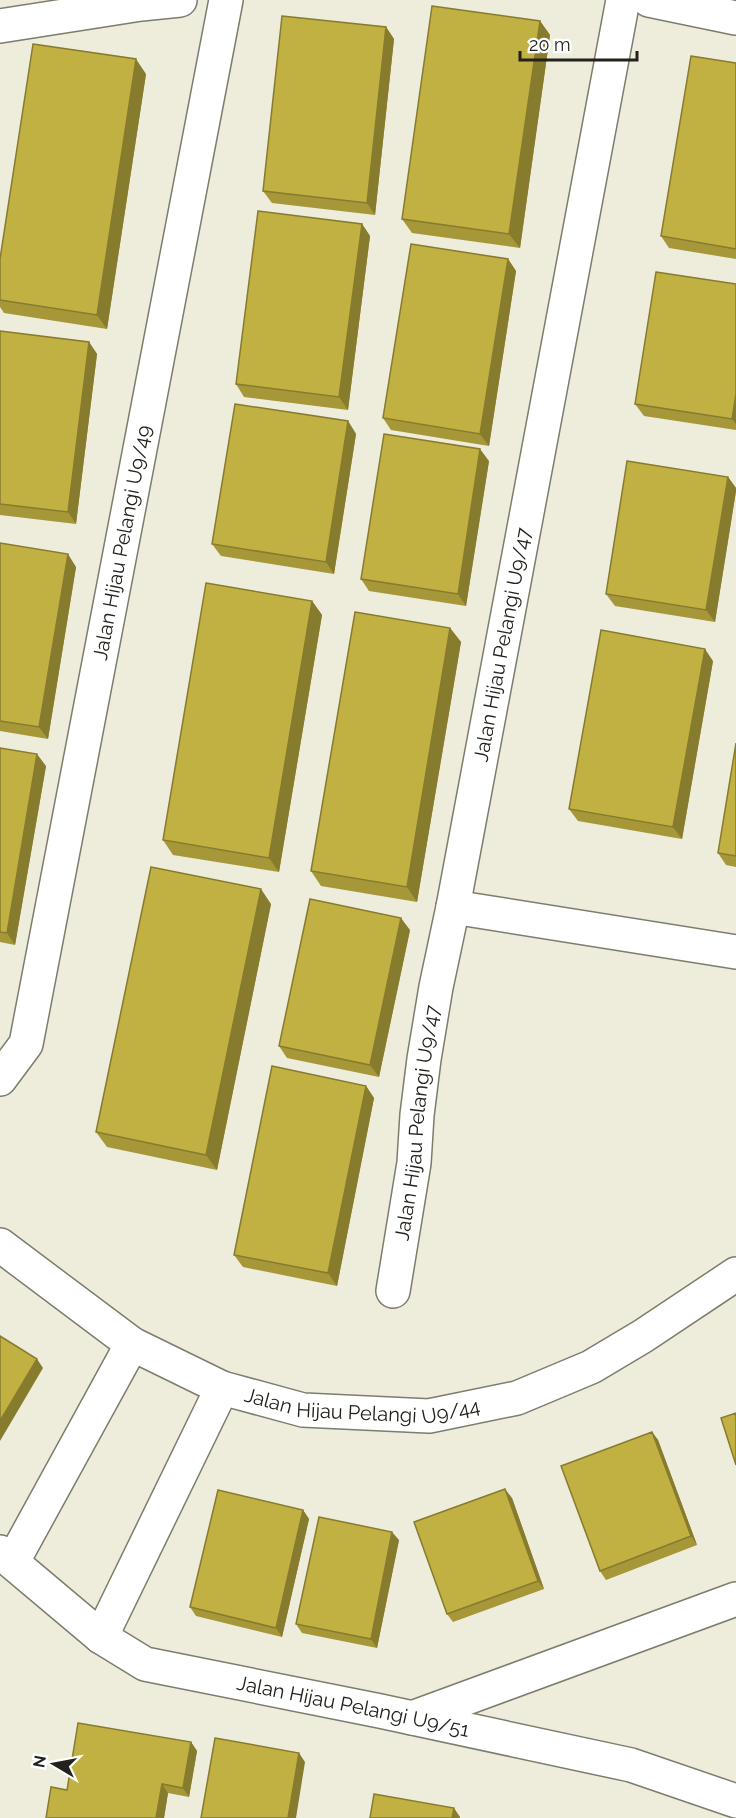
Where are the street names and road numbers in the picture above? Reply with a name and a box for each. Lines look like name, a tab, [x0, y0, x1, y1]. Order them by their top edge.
street label: Jalan Hijau Pelangi U9/49	[88, 423, 156, 662]
street label: Jalan Hijau Pelangi U9/47	[469, 525, 536, 764]
street label: Jalan Hijau Pelangi U9/47	[389, 1003, 445, 1242]
street label: Jalan Hijau Pelangi U9/44	[242, 1383, 482, 1429]
street label: Jalan Hijau Pelangi U9/51	[235, 1671, 472, 1742]

